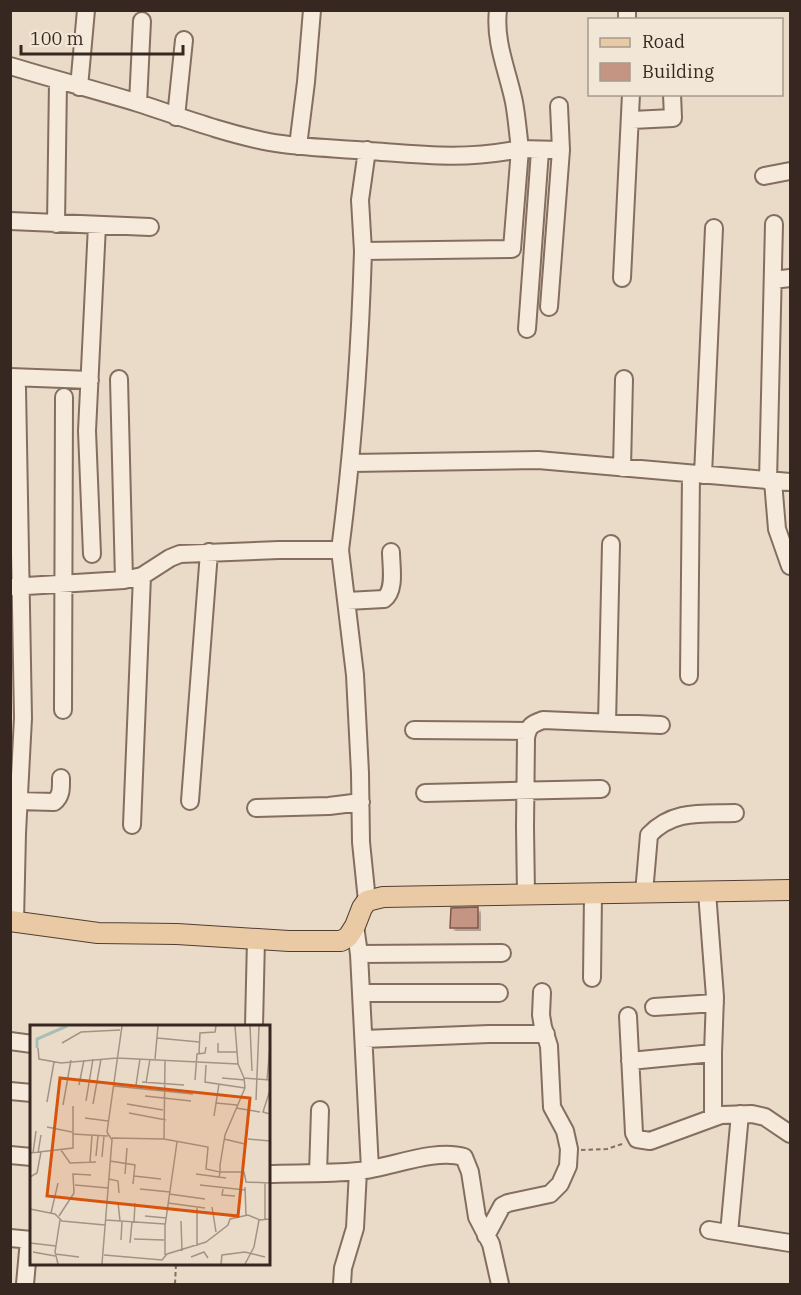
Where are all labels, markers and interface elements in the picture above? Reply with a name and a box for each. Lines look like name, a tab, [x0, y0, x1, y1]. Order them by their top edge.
scale bar	[21, 18, 183, 56]
legend	[588, 18, 783, 96]
text: 100 m	[30, 27, 84, 50]
text: Road	[642, 30, 685, 53]
text: Building	[642, 60, 714, 83]
inset map	[30, 1025, 270, 1265]

